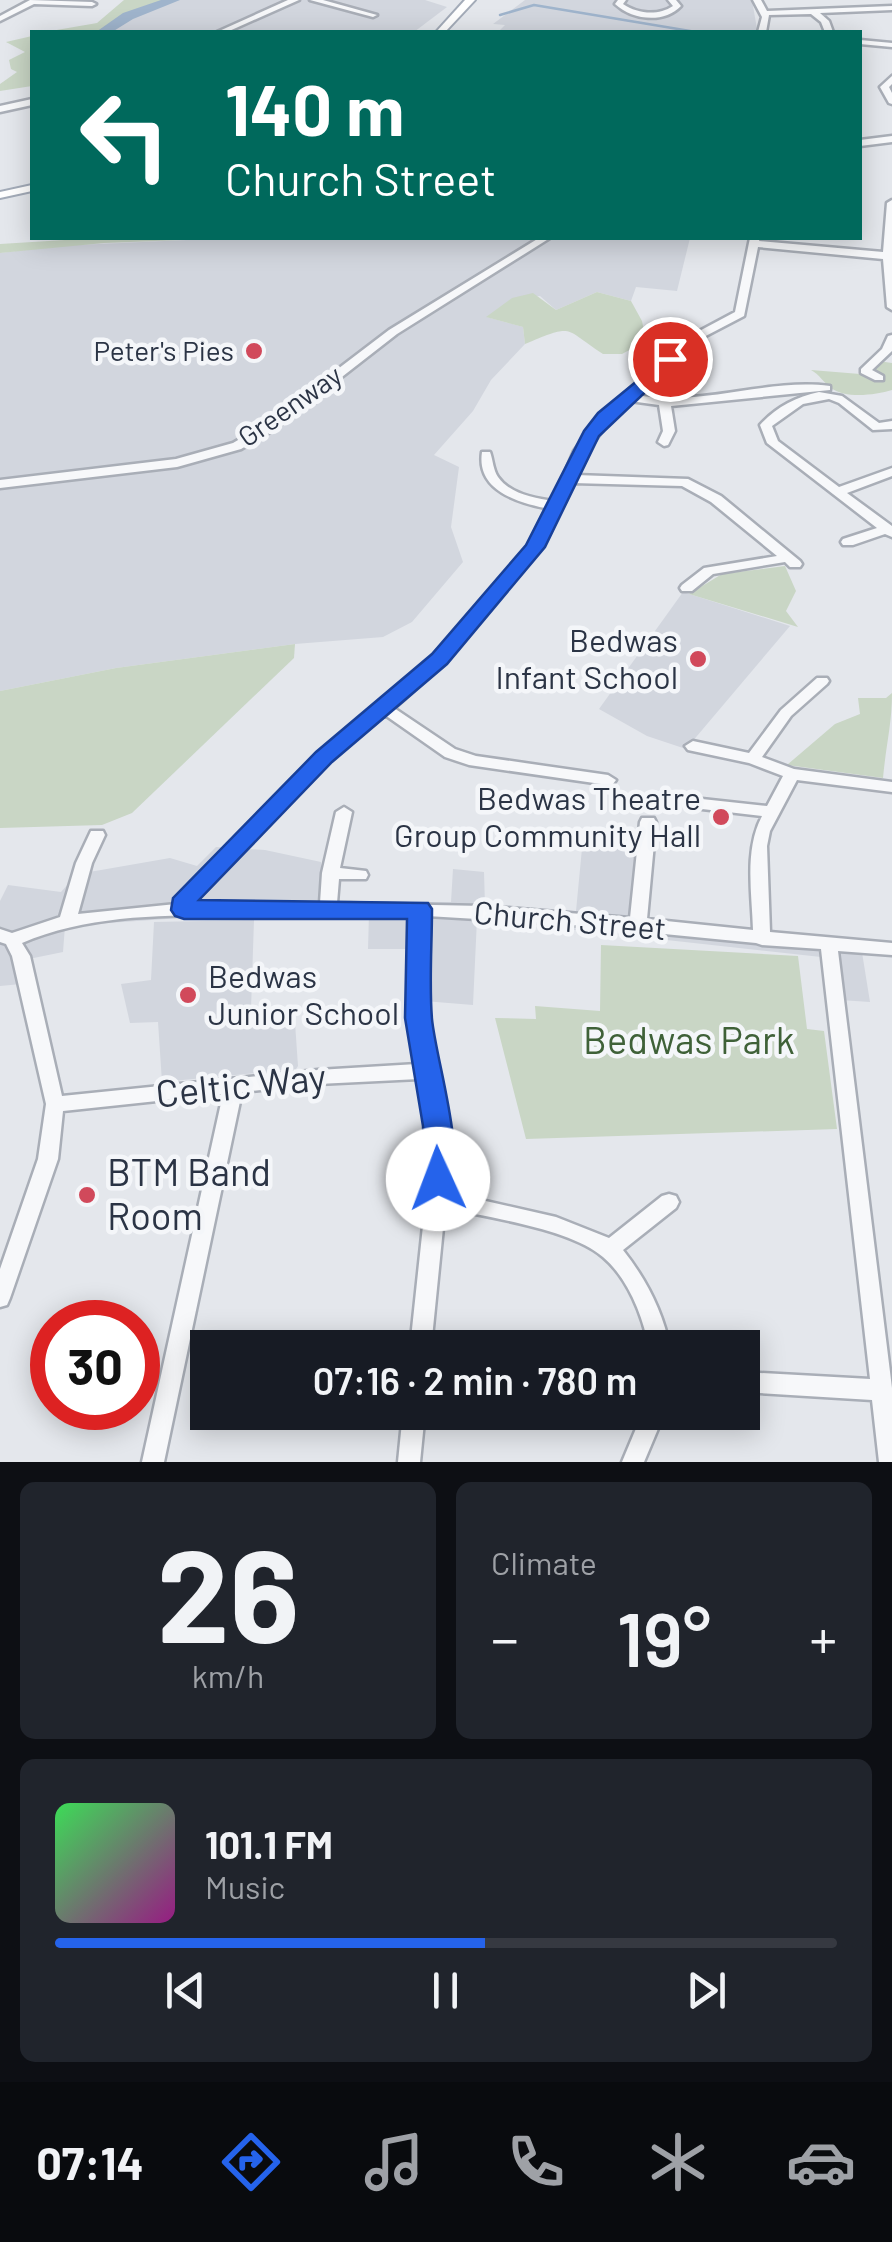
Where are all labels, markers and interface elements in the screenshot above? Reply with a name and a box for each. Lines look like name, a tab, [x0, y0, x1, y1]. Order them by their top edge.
text: 140 m	[225, 66, 404, 150]
icon: left	[60, 70, 190, 200]
text: Church Street	[225, 151, 496, 205]
pin	[628, 317, 713, 402]
icon: arrive	[643, 332, 698, 387]
place label: Peter's Pies	[94, 333, 234, 367]
marker: Peter's Pies	[243, 340, 265, 362]
street label: Greenway	[231, 357, 348, 453]
place label: Bedwas Infant School	[495, 620, 678, 695]
marker: Bedwas Infant School	[687, 648, 709, 670]
place label: Bedwas Theatre Group Community Hall	[394, 778, 701, 853]
marker: Bedwas Theatre Group Community Hall	[710, 806, 732, 828]
street label: Church Street	[472, 892, 668, 946]
place label: Bedwas Junior School	[208, 956, 399, 1031]
marker: Bedwas Junior School	[177, 984, 199, 1006]
park label: Bedwas Park	[583, 1016, 795, 1062]
street label: Celtic Way	[153, 1052, 328, 1116]
position arrow	[386, 1127, 490, 1231]
place label: BTM Band Room	[107, 1148, 271, 1238]
marker: BTM Band Room	[76, 1184, 98, 1206]
speed limit sign: 30	[30, 1300, 160, 1430]
text: 07:16 · 2 min · 780 m	[313, 1357, 637, 1403]
text: 26	[157, 1513, 299, 1669]
text: Climate	[491, 1543, 597, 1581]
text: 19°	[617, 1592, 711, 1682]
text: −	[491, 1604, 519, 1670]
text: +	[809, 1604, 837, 1670]
text: km/h	[192, 1656, 264, 1694]
text: 101.1 FM	[205, 1821, 333, 1867]
text: Music	[205, 1867, 285, 1905]
icon: previous	[158, 1963, 213, 2018]
icon: pause	[418, 1963, 473, 2018]
icon: next	[679, 1963, 734, 2018]
icon: directions	[216, 2127, 286, 2197]
icon: music	[359, 2127, 429, 2197]
icon: phone	[501, 2127, 571, 2197]
icon: climate	[643, 2127, 713, 2197]
icon: car	[786, 2127, 856, 2197]
text: 07:14	[36, 2135, 144, 2189]

